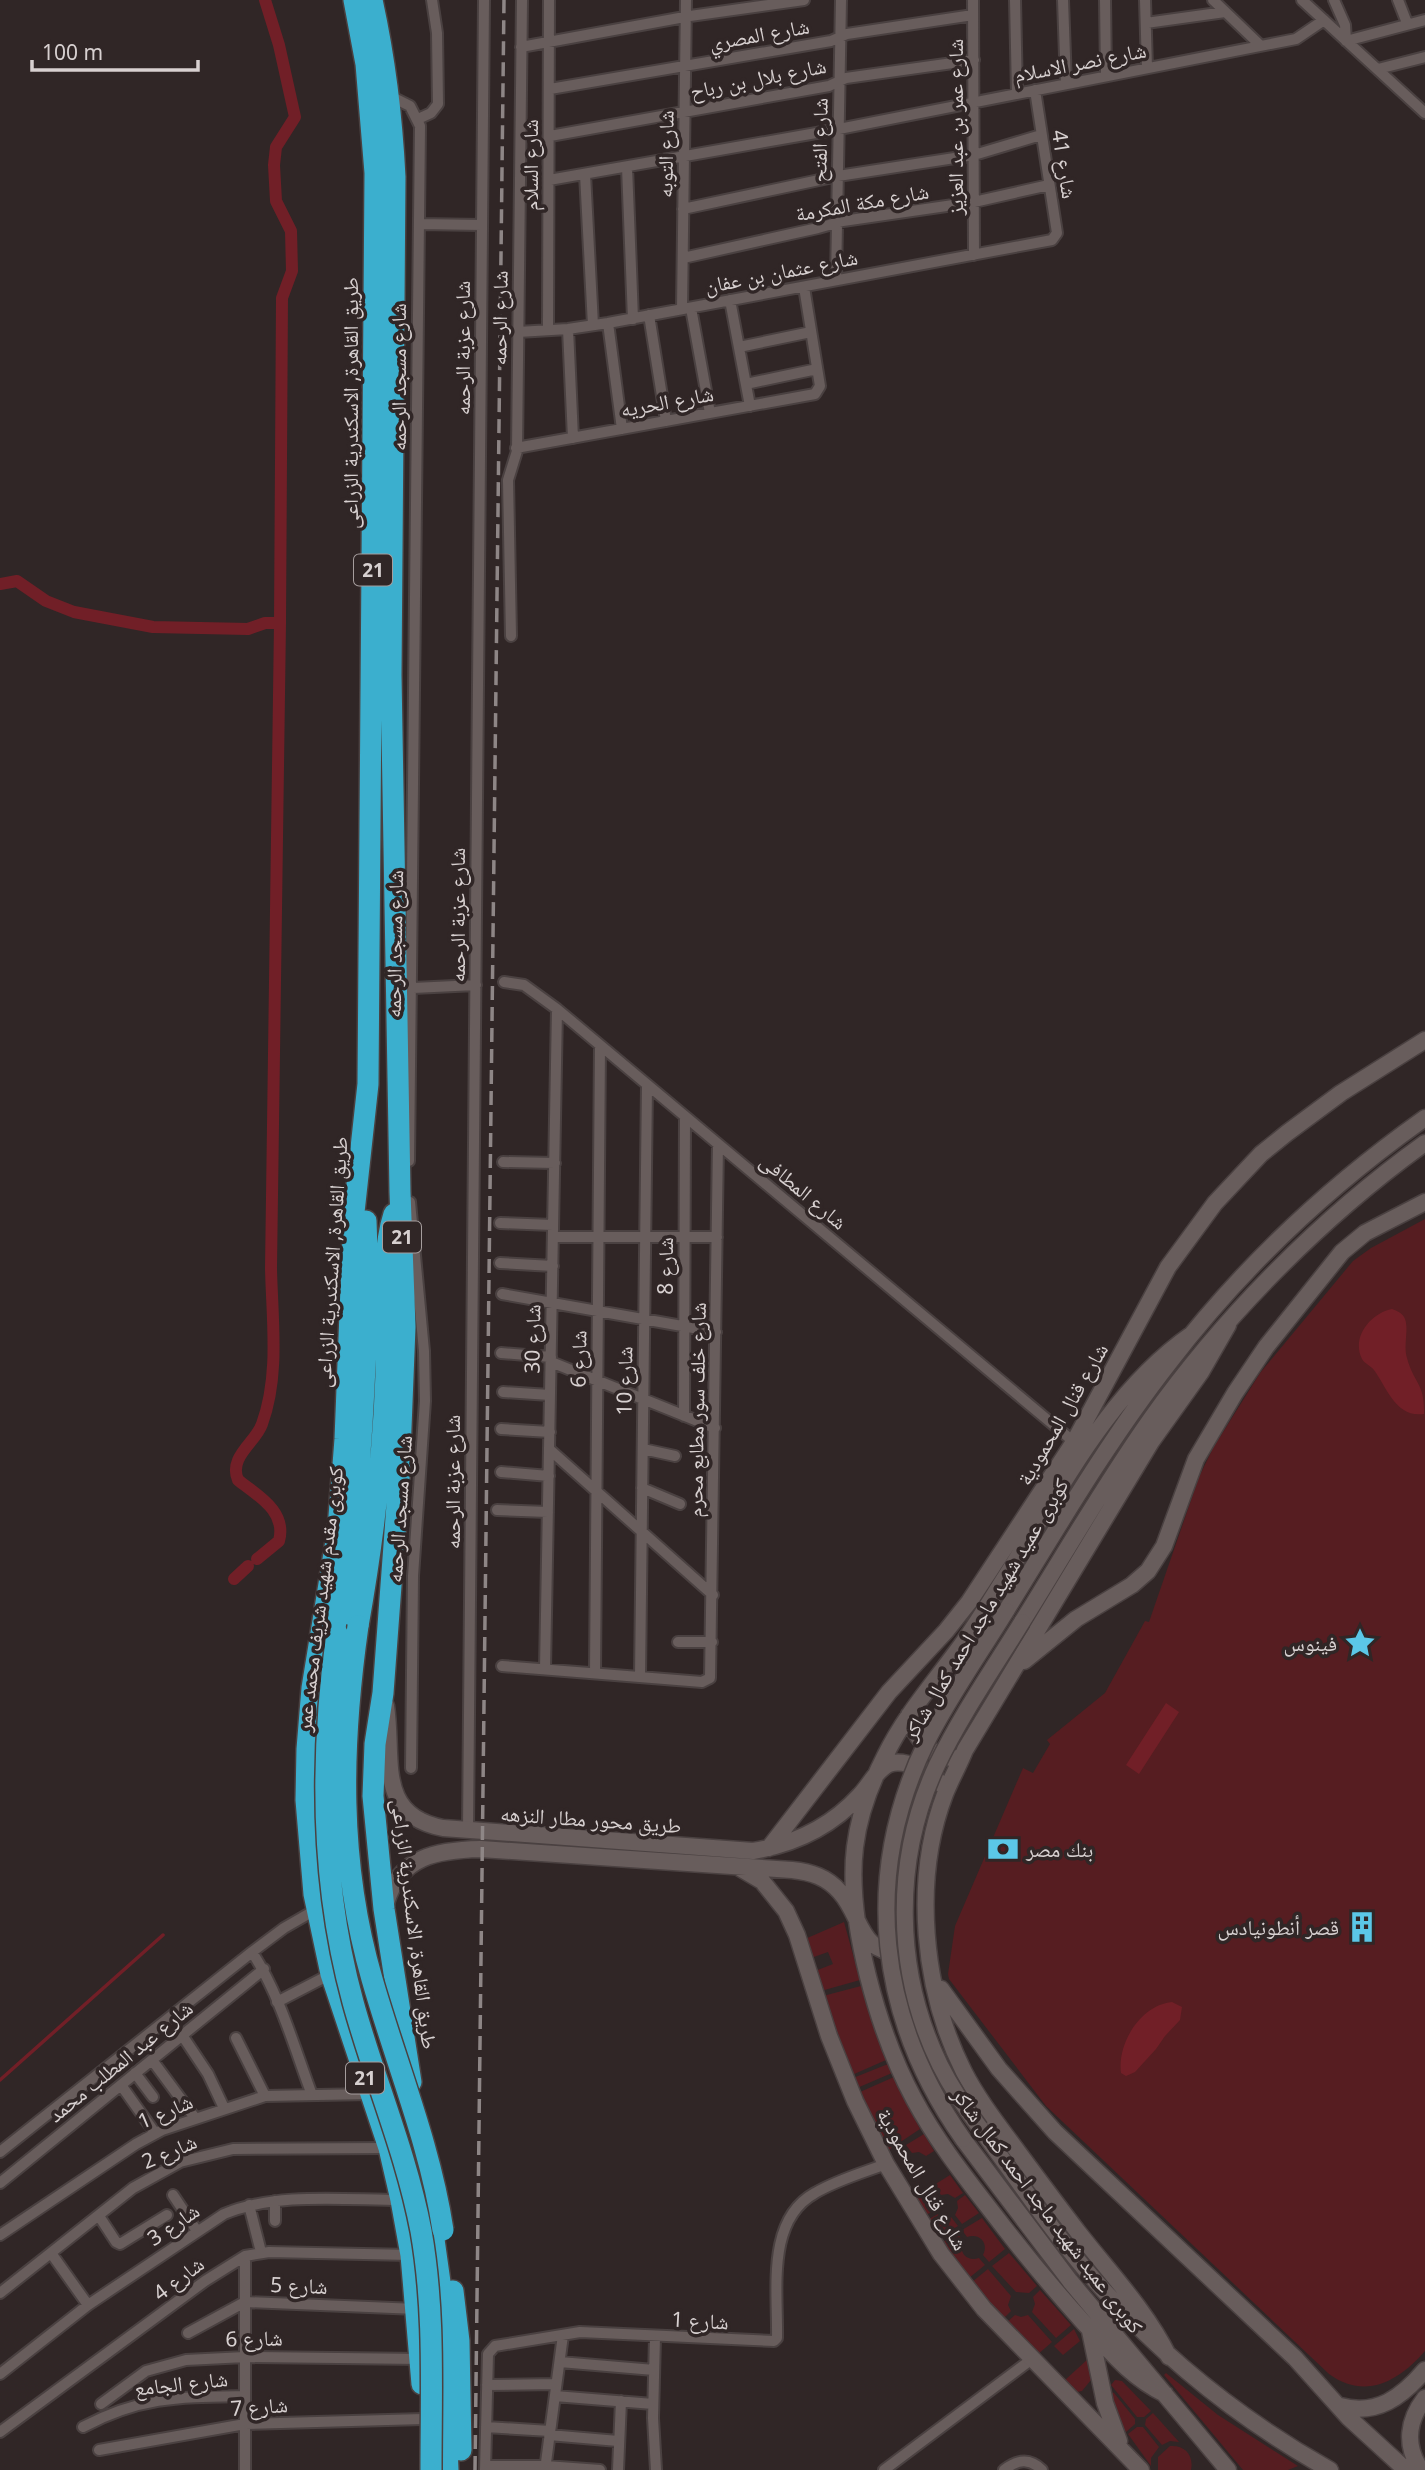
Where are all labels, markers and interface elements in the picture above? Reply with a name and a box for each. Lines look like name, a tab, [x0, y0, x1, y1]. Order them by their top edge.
street label: شارع المصري	[707, 11, 812, 60]
scale bar	[32, 28, 198, 72]
street label: شارع نصر الاسلام	[1011, 35, 1149, 90]
text: 100 m	[42, 38, 103, 66]
street label: شارع عمر بن عبد العزيز	[941, 39, 969, 216]
street label: شارع بلال بن رباح	[688, 51, 828, 105]
street label: شارع الفتح	[804, 98, 834, 182]
street label: شارع التوبه	[650, 110, 680, 198]
street label: شارع السلام	[516, 119, 545, 211]
street label: شارع 41	[1046, 128, 1084, 200]
street label: شارع مكة المكرمة	[793, 177, 931, 227]
street label: شارع عثمان بن عفان	[702, 242, 860, 300]
street label: شارع الرحمه	[484, 270, 514, 366]
street label: طريق القاهرة, الاسكندرية الزراعى	[336, 277, 364, 529]
street label: شارع عزبة الرحمه	[448, 281, 476, 415]
street label: شارع مسجد الرحمه	[384, 303, 412, 451]
street label: شارع الحريه	[618, 379, 716, 423]
road number: 21	[354, 554, 392, 586]
street label: شارع عزبة الرحمه	[443, 848, 471, 982]
street label: شارع مسجد الرحمه	[379, 870, 409, 1018]
street label: طريق القاهرة, الاسكندرية الزراعى	[308, 1135, 354, 1389]
street label: شارع المطافى	[755, 1146, 853, 1236]
road number: 21	[383, 1222, 421, 1252]
street label: شارع 8	[651, 1237, 679, 1295]
street label: شارع خلف سور مطابع محرم	[680, 1302, 713, 1518]
street label: شارع 30	[517, 1304, 547, 1374]
street label: شارع 6	[564, 1330, 592, 1388]
street label: شارع قنال المحمودية	[1010, 1338, 1114, 1490]
street label: شارع 10	[609, 1346, 639, 1416]
street label: شارع عزبة الرحمه	[438, 1415, 466, 1549]
street label: شارع مسجد الرحمه	[380, 1434, 418, 1584]
street label: كوبرى مقدم شهيد شريف محمد عمر	[289, 1465, 350, 1734]
street label: كوبرى عميد شهيد ماجد احمد كمال شاكر	[895, 1472, 1075, 1746]
place icon: فينوس	[1343, 1626, 1377, 1660]
place label: فينوس	[1283, 1629, 1337, 1657]
street label: طريق القاهرة, الاسكندرية الزراعى	[386, 1797, 444, 2051]
street label: طريق محور مطار النزهه	[500, 1799, 682, 1839]
bank icon: بنك مصر	[986, 1832, 1020, 1866]
place label: بنك مصر	[1025, 1835, 1093, 1863]
building icon: قصر أنطونيادس	[1345, 1910, 1379, 1944]
place label: قصر أنطونيادس	[1217, 1913, 1339, 1941]
street label: شارع عبد المطلب محمد	[42, 1994, 198, 2128]
road number: 21	[346, 2062, 384, 2094]
street label: كوبرى عميد شهيد ماجد احمد كمال شاكر	[946, 2080, 1150, 2339]
street label: شارع 1	[133, 2087, 197, 2135]
street label: شارع قنال المحمودية	[871, 2103, 975, 2255]
street label: شارع 2	[137, 2127, 201, 2175]
street label: شارع 3	[141, 2196, 205, 2252]
street label: شارع 4	[147, 2250, 209, 2306]
street label: شارع 5	[270, 2270, 328, 2300]
street label: شارع 1	[671, 2305, 729, 2335]
street label: شارع 6	[225, 2324, 283, 2352]
street label: شارع الجامع	[133, 2364, 229, 2402]
street label: شارع 7	[229, 2390, 289, 2422]

